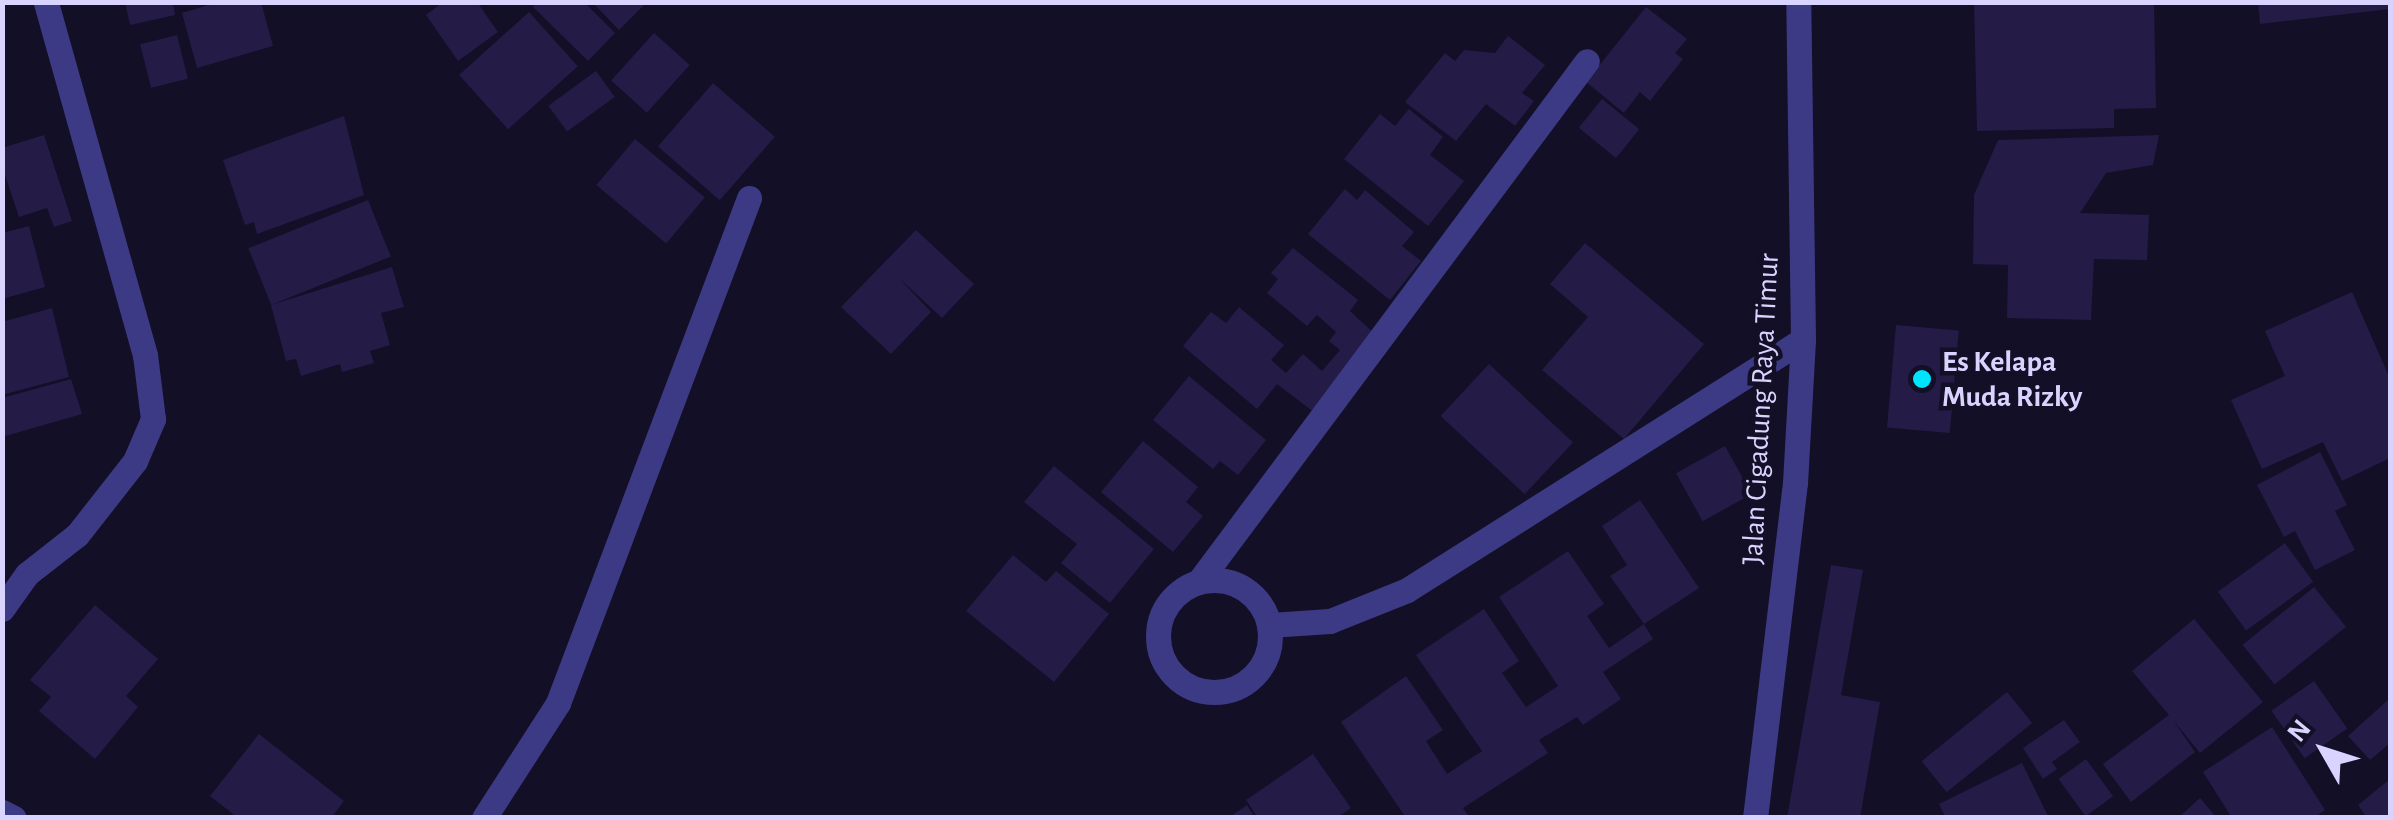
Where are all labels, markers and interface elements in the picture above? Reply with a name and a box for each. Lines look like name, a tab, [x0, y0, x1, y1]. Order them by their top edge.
street label: Jalan Cigadung Raya Timur	[1735, 252, 1787, 566]
place label: Es Kelapa Muda Rizky	[1942, 344, 2082, 414]
marker: Es Kelapa Muda Rizky	[1911, 368, 1933, 390]
north arrow	[2273, 700, 2373, 800]
text: N	[2283, 715, 2317, 747]

